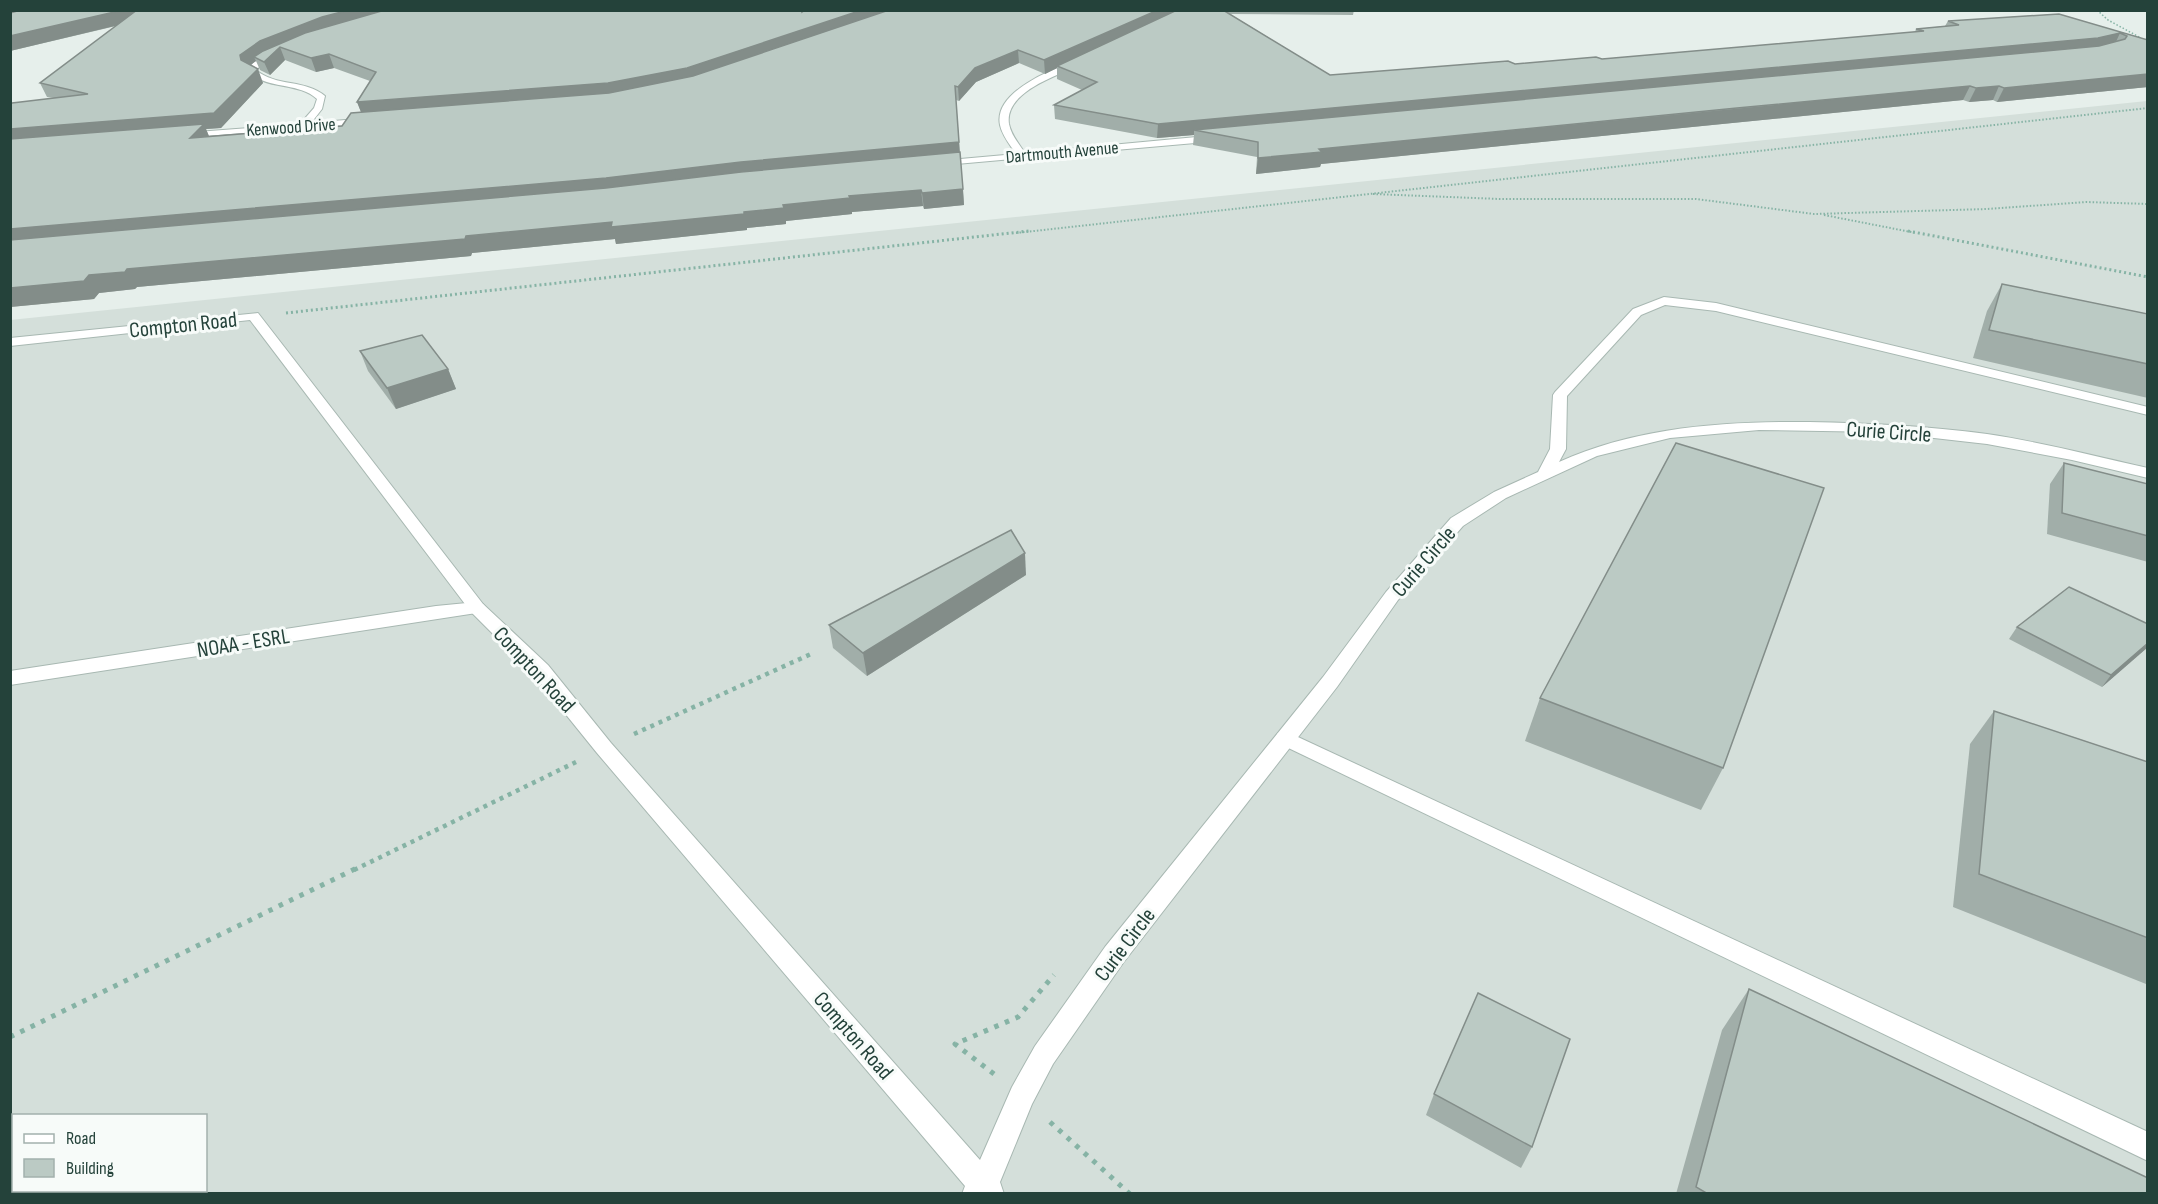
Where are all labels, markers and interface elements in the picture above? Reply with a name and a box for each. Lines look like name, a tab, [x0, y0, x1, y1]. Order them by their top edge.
street label: Kenwood Drive	[246, 114, 336, 141]
street label: Dartmouth Avenue	[1005, 137, 1119, 168]
street label: Compton Road	[128, 306, 238, 345]
street label: Curie Circle	[1846, 416, 1932, 449]
street label: Curie Circle	[1386, 521, 1462, 603]
street label: Compton Road	[487, 621, 581, 719]
street label: NOAA - ESRL	[195, 623, 291, 664]
street label: Curie Circle	[1089, 903, 1162, 987]
street label: Compton Road	[807, 986, 899, 1086]
legend	[12, 1114, 207, 1192]
text: Road	[66, 1128, 96, 1149]
text: Building	[66, 1158, 114, 1179]

